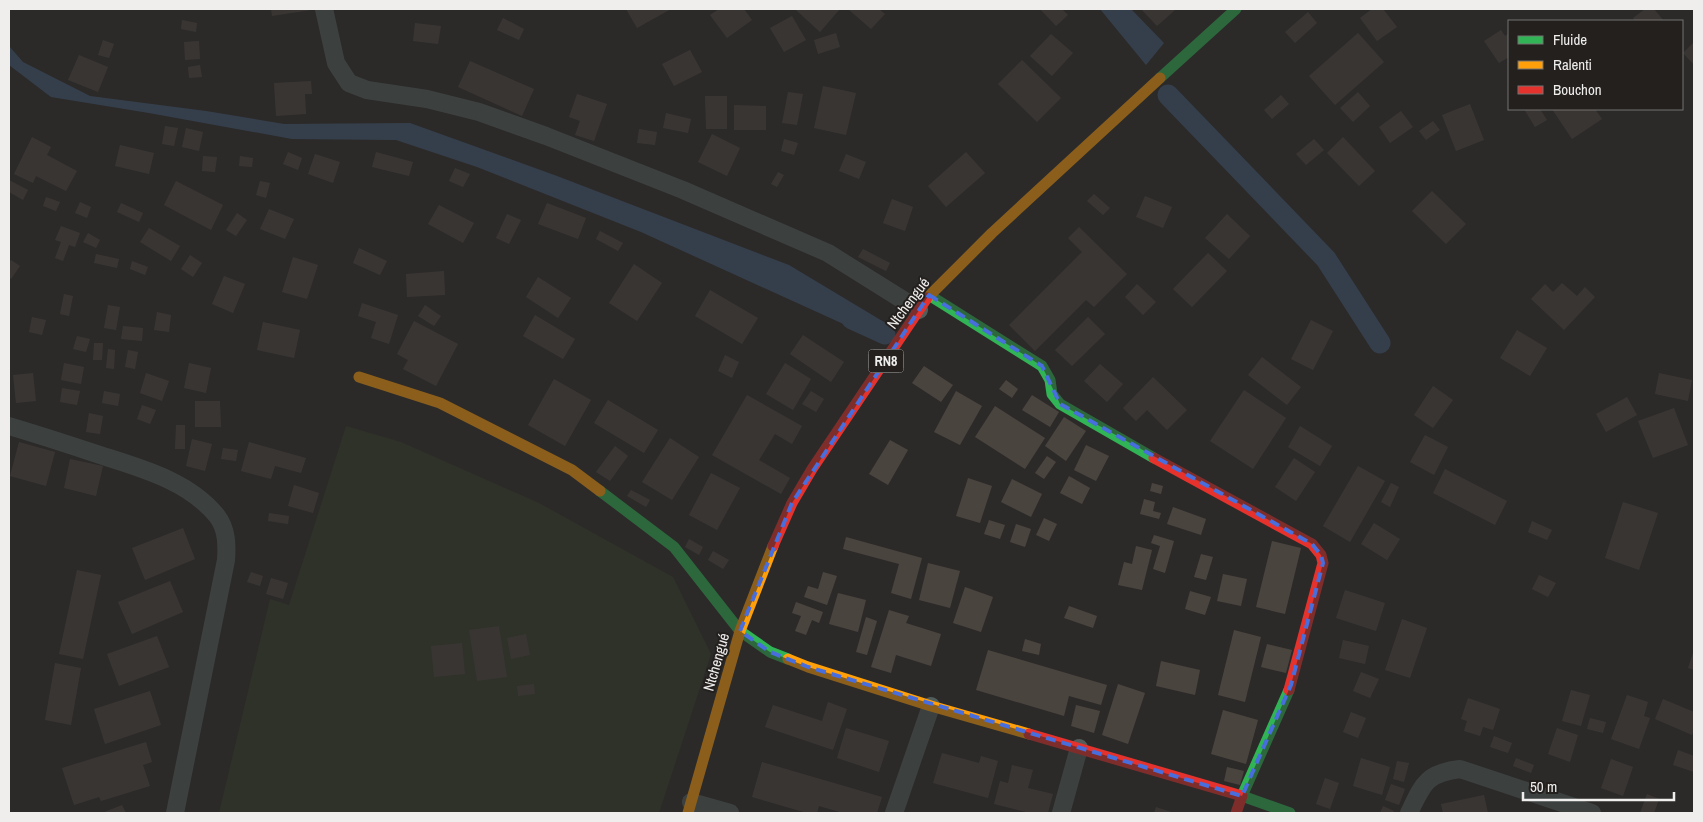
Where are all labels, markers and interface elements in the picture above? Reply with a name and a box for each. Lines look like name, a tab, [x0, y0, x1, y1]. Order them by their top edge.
legend	[1508, 20, 1683, 110]
text: Fluide	[1553, 29, 1587, 50]
text: Ralenti	[1553, 54, 1592, 75]
text: Bouchon	[1553, 79, 1602, 100]
street label: Ntchengué	[882, 273, 934, 333]
road number: RN8	[868, 350, 904, 372]
street label: Ntchengué	[698, 630, 734, 693]
scale bar	[1523, 770, 1674, 802]
text: 50 m	[1530, 776, 1557, 797]

